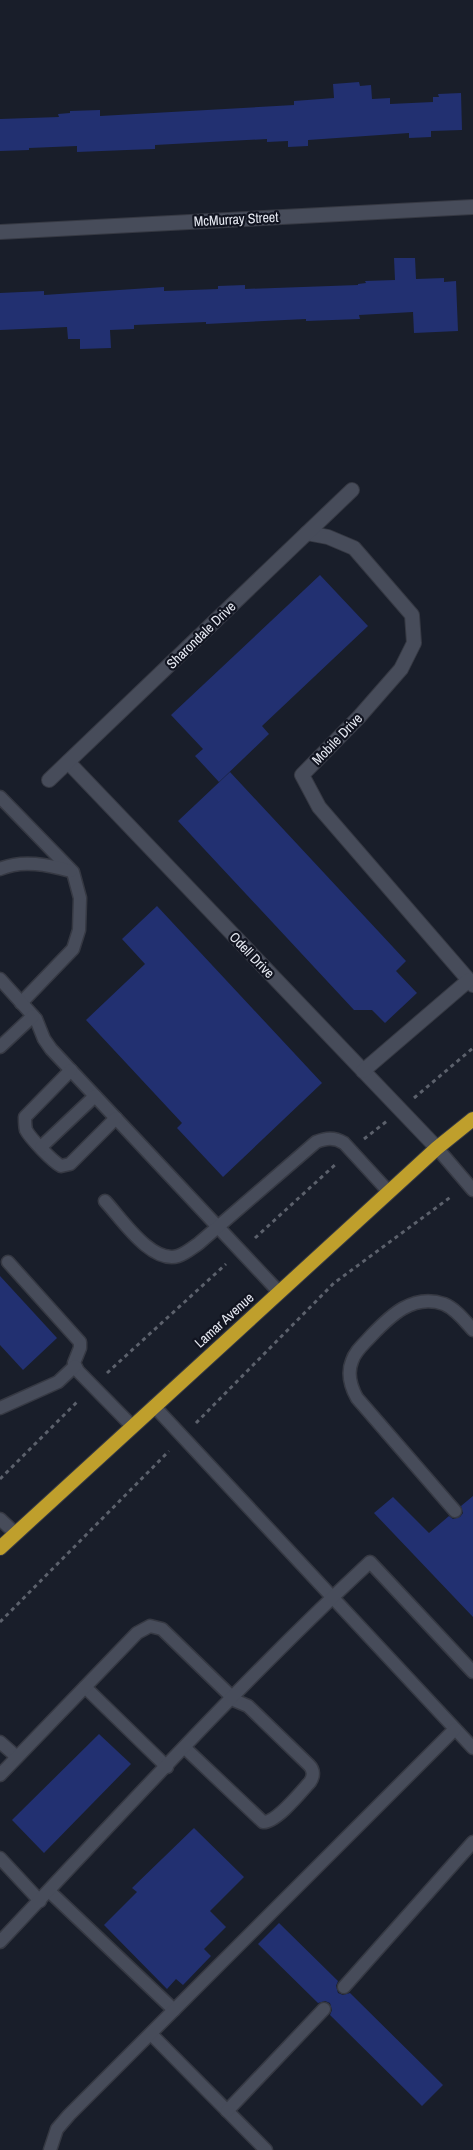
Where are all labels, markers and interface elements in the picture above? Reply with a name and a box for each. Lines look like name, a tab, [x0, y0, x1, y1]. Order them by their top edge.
street label: McMurray Street	[193, 208, 279, 230]
street label: Sharondale Drive	[163, 597, 239, 673]
street label: Mobile Drive	[308, 709, 366, 769]
street label: Odell Drive	[226, 928, 278, 982]
street label: Lamar Avenue	[191, 1289, 257, 1351]

